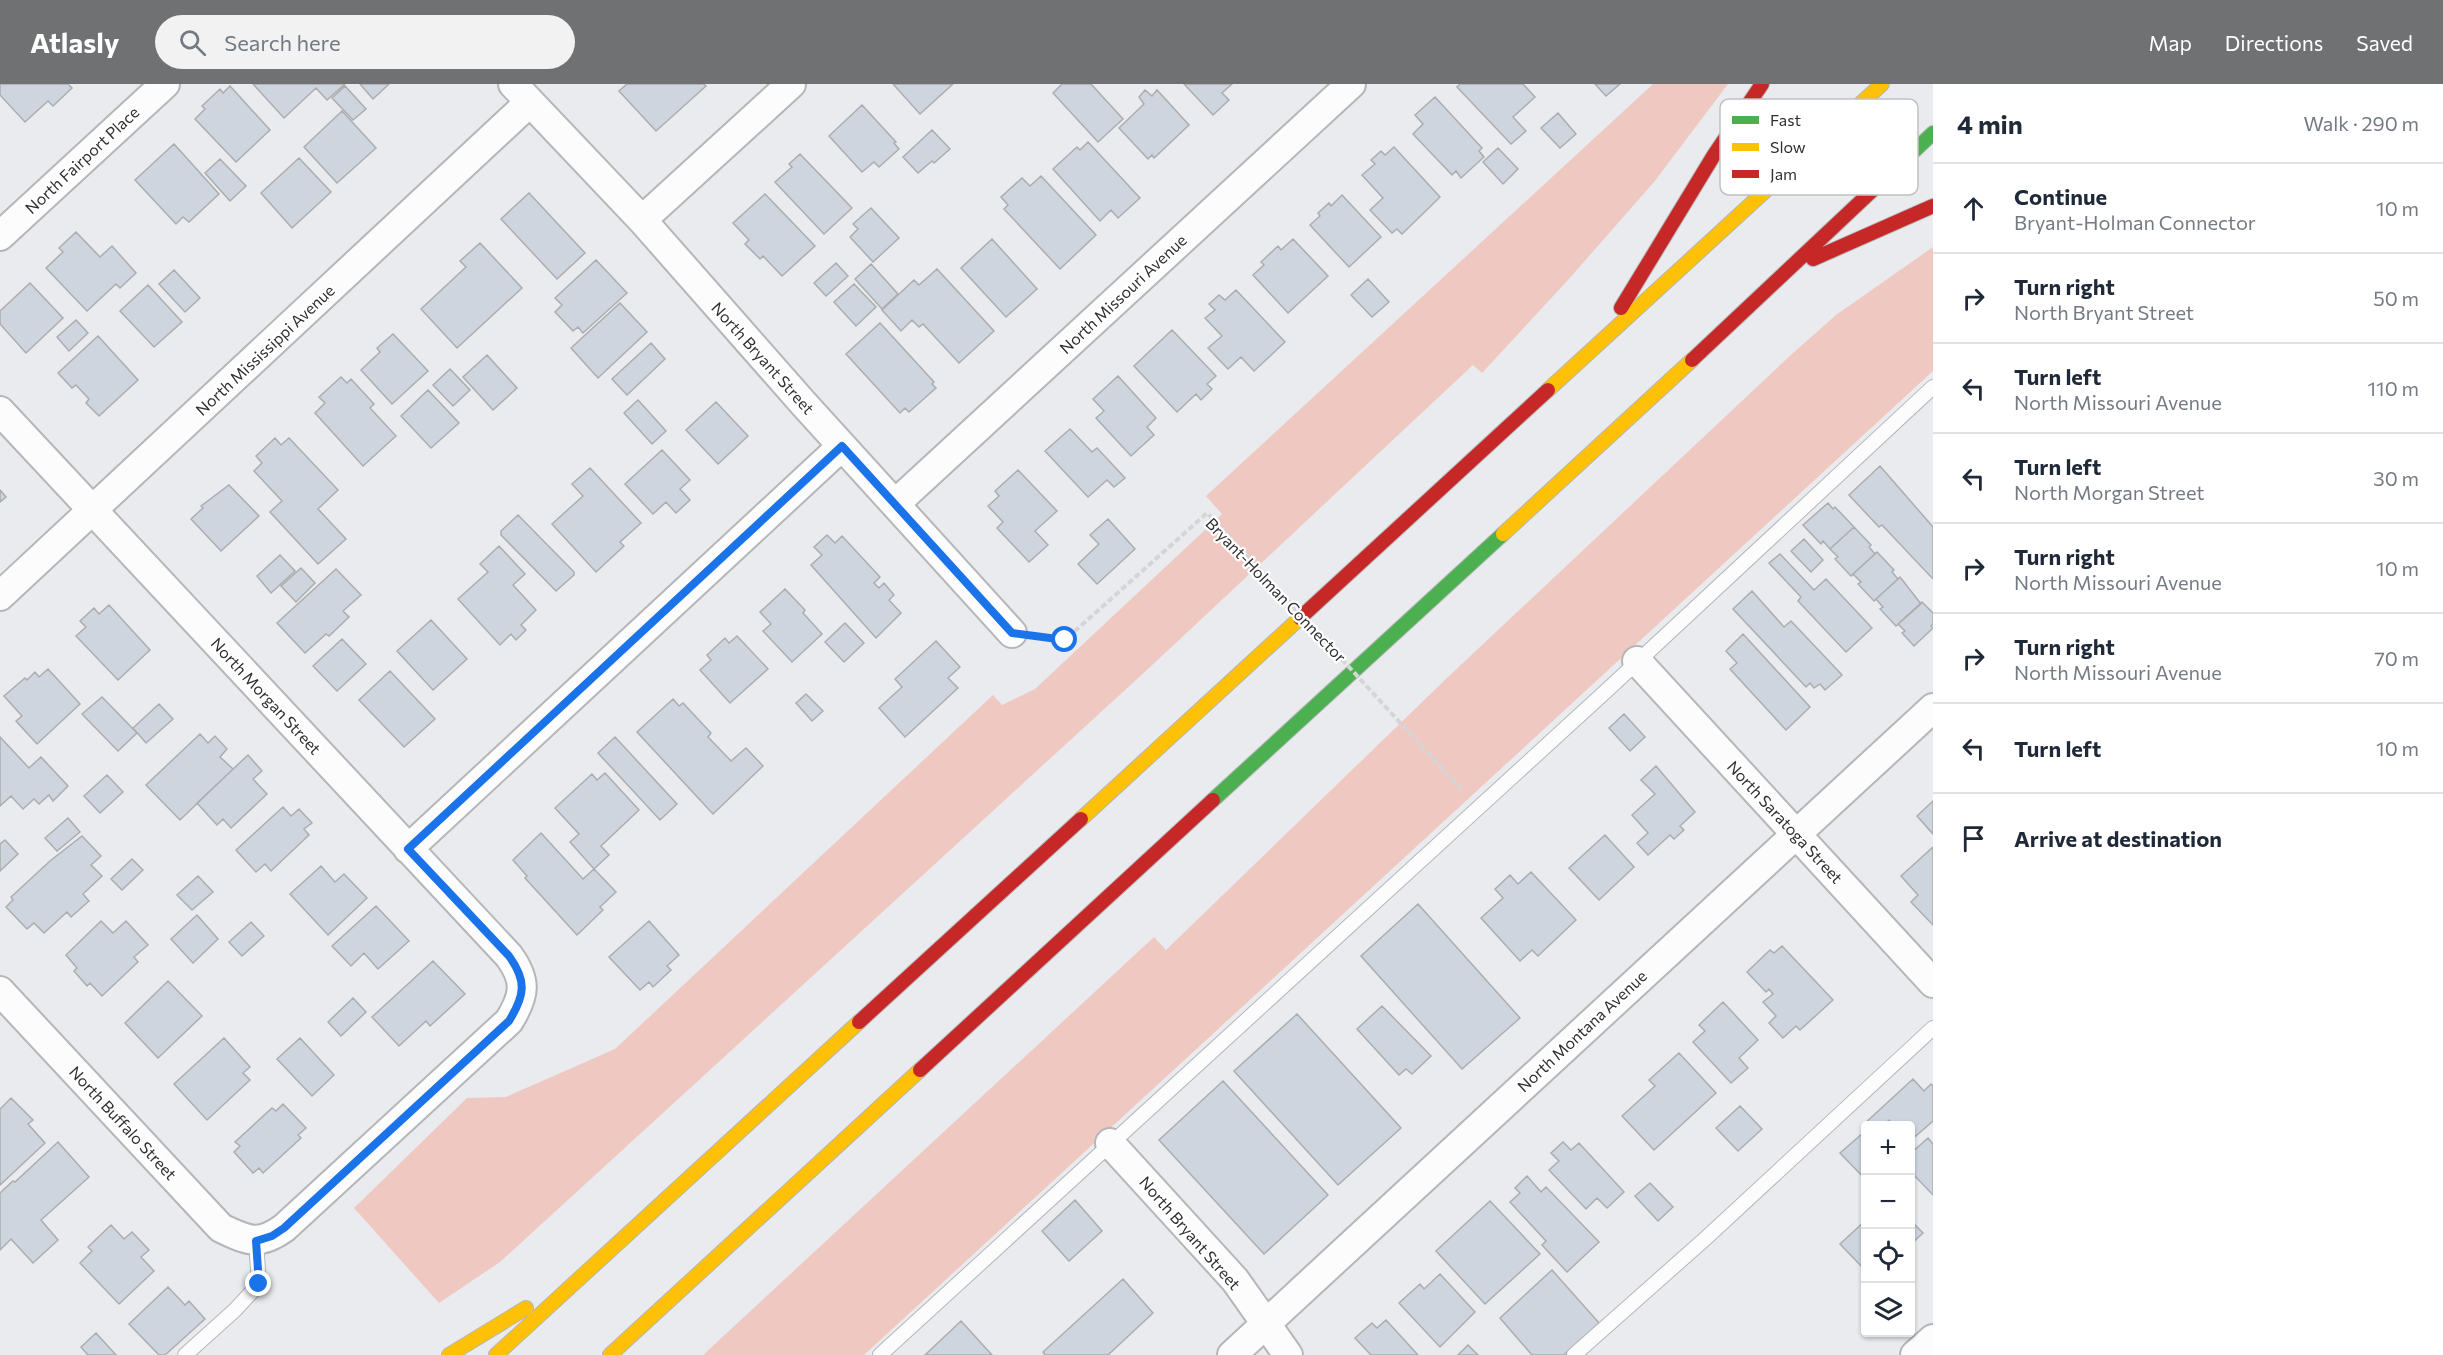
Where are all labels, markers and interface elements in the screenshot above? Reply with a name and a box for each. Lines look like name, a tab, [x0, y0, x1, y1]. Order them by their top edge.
search box	[155, 15, 575, 69]
text: Atlasly	[30, 25, 119, 59]
icon: search	[176, 26, 209, 59]
text: Search here	[224, 29, 341, 56]
text: Map	[2149, 30, 2192, 55]
text: Directions	[2225, 30, 2323, 55]
text: Saved	[2356, 30, 2413, 55]
legend	[1720, 99, 1918, 195]
street label: North Fairport Place	[21, 102, 142, 217]
text: 4 min	[1957, 108, 2023, 139]
text: Fast	[1770, 110, 1801, 129]
text: Walk · 290 m	[2303, 111, 2419, 135]
text: Slow	[1770, 137, 1806, 156]
text: Jam	[1770, 164, 1797, 183]
text: Continue	[2014, 183, 2107, 210]
icon: ahead	[1957, 192, 1990, 225]
text: 10 m	[2376, 196, 2419, 220]
text: Bryant-Holman Connector	[2014, 210, 2256, 234]
street label: North Missouri Avenue	[1055, 230, 1190, 357]
text: Turn right	[2014, 273, 2115, 300]
street label: North Mississippi Avenue	[191, 280, 338, 419]
icon: right	[1957, 282, 1990, 315]
text: 50 m	[2373, 286, 2419, 310]
street label: North Bryant Street	[708, 298, 819, 418]
text: North Bryant Street	[2014, 300, 2194, 324]
text: Turn left	[2014, 363, 2101, 390]
icon: left	[1957, 372, 1990, 405]
text: 110 m	[2368, 376, 2419, 400]
text: North Missouri Avenue	[2014, 390, 2222, 414]
text: Turn left	[2014, 453, 2101, 480]
icon: left	[1957, 462, 1990, 495]
text: 30 m	[2373, 466, 2419, 490]
text: North Morgan Street	[2014, 480, 2205, 504]
street label: Bryant-Holman Connector	[1202, 513, 1351, 666]
text: Turn right	[2014, 543, 2115, 570]
icon: right	[1957, 552, 1990, 585]
text: 10 m	[2376, 556, 2419, 580]
text: North Missouri Avenue	[2014, 570, 2222, 594]
route start	[1051, 626, 1077, 652]
street label: North Morgan Street	[207, 633, 326, 758]
text: Turn right	[2014, 633, 2115, 660]
icon: right	[1957, 642, 1990, 675]
text: 70 m	[2374, 646, 2419, 670]
text: North Missouri Avenue	[2014, 660, 2222, 684]
icon: left	[1957, 732, 1990, 765]
text: Turn left	[2014, 735, 2101, 762]
text: 10 m	[2376, 736, 2419, 760]
street label: North Saratoga Street	[1724, 757, 1847, 887]
icon: arrive	[1957, 822, 1990, 855]
text: Arrive at destination	[2014, 825, 2222, 852]
street label: North Montana Avenue	[1513, 966, 1650, 1095]
street label: North Buffalo Street	[66, 1062, 181, 1184]
map controls	[1861, 1121, 1915, 1337]
button: +	[1861, 1121, 1915, 1175]
street label: North Bryant Street	[1136, 1172, 1245, 1294]
button: −	[1861, 1175, 1915, 1229]
button: locate	[1861, 1229, 1915, 1283]
route end	[245, 1270, 271, 1296]
button: layers	[1861, 1283, 1915, 1337]

